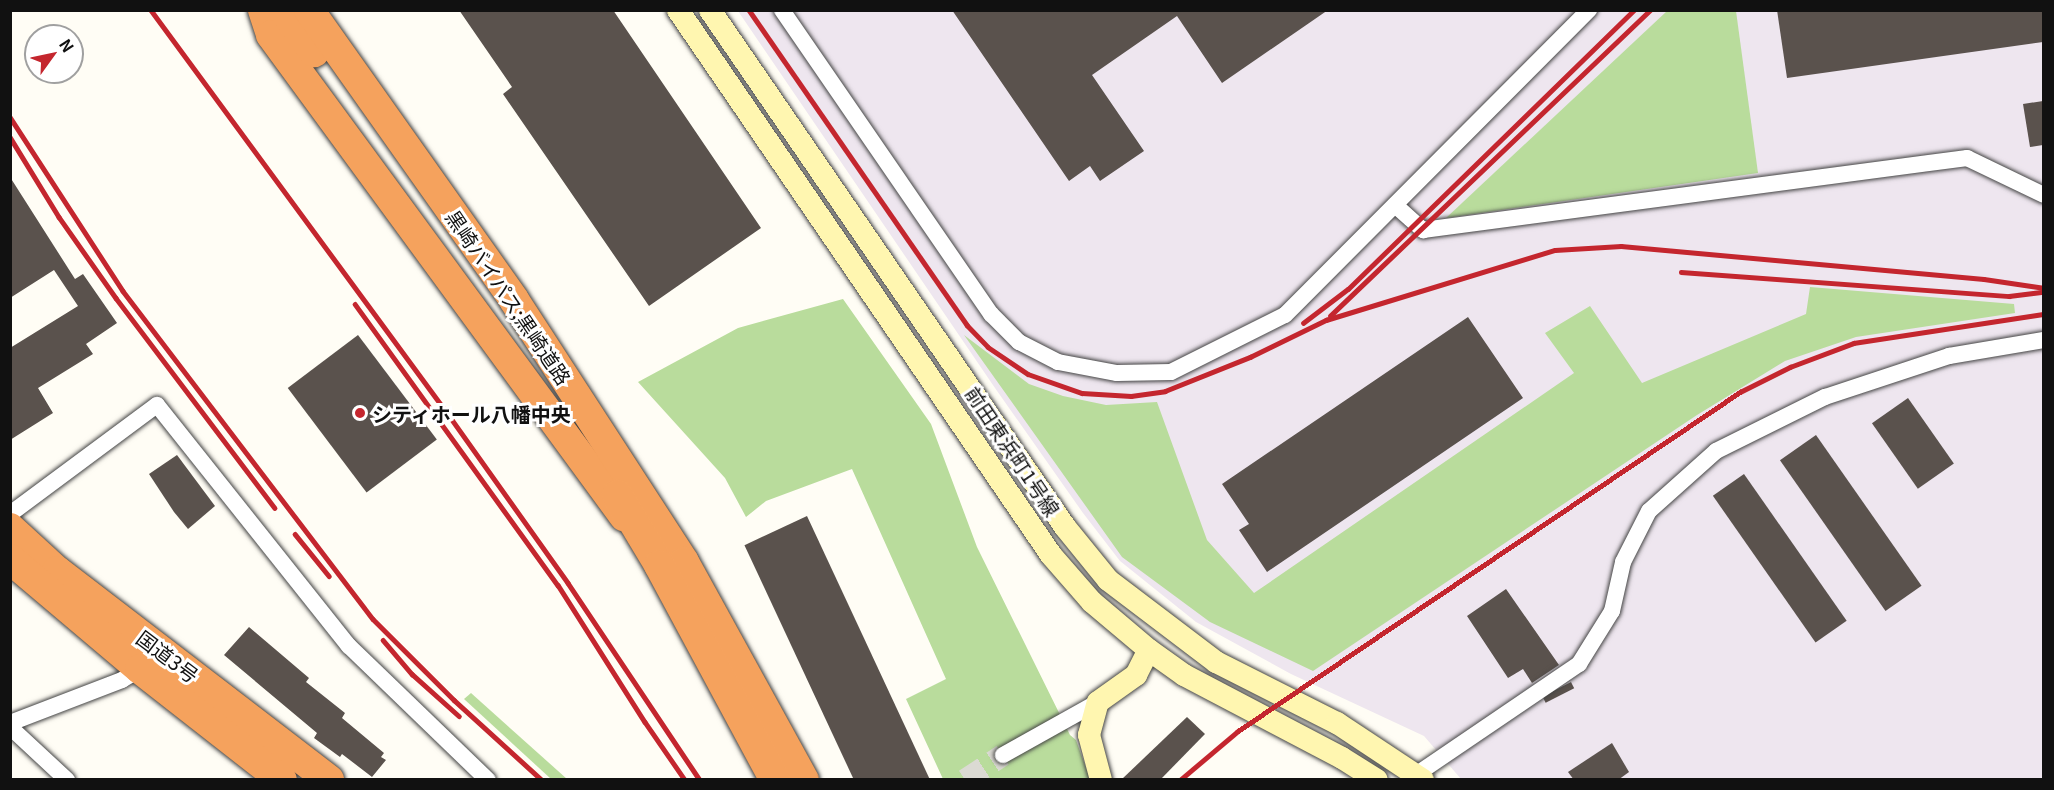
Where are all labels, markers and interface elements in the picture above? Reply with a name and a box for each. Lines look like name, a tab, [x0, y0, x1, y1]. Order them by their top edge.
north arrow	[24, 24, 84, 84]
text: N	[54, 34, 81, 57]
street label: 黒崎バイパス;黒崎道路	[442, 205, 576, 389]
street label: 前田東浜町1号線	[961, 382, 1065, 520]
place label: シティホール八幡中央	[372, 401, 572, 425]
marker: シティホール八幡中央	[353, 406, 367, 420]
street label: 国道3号	[132, 625, 204, 687]

